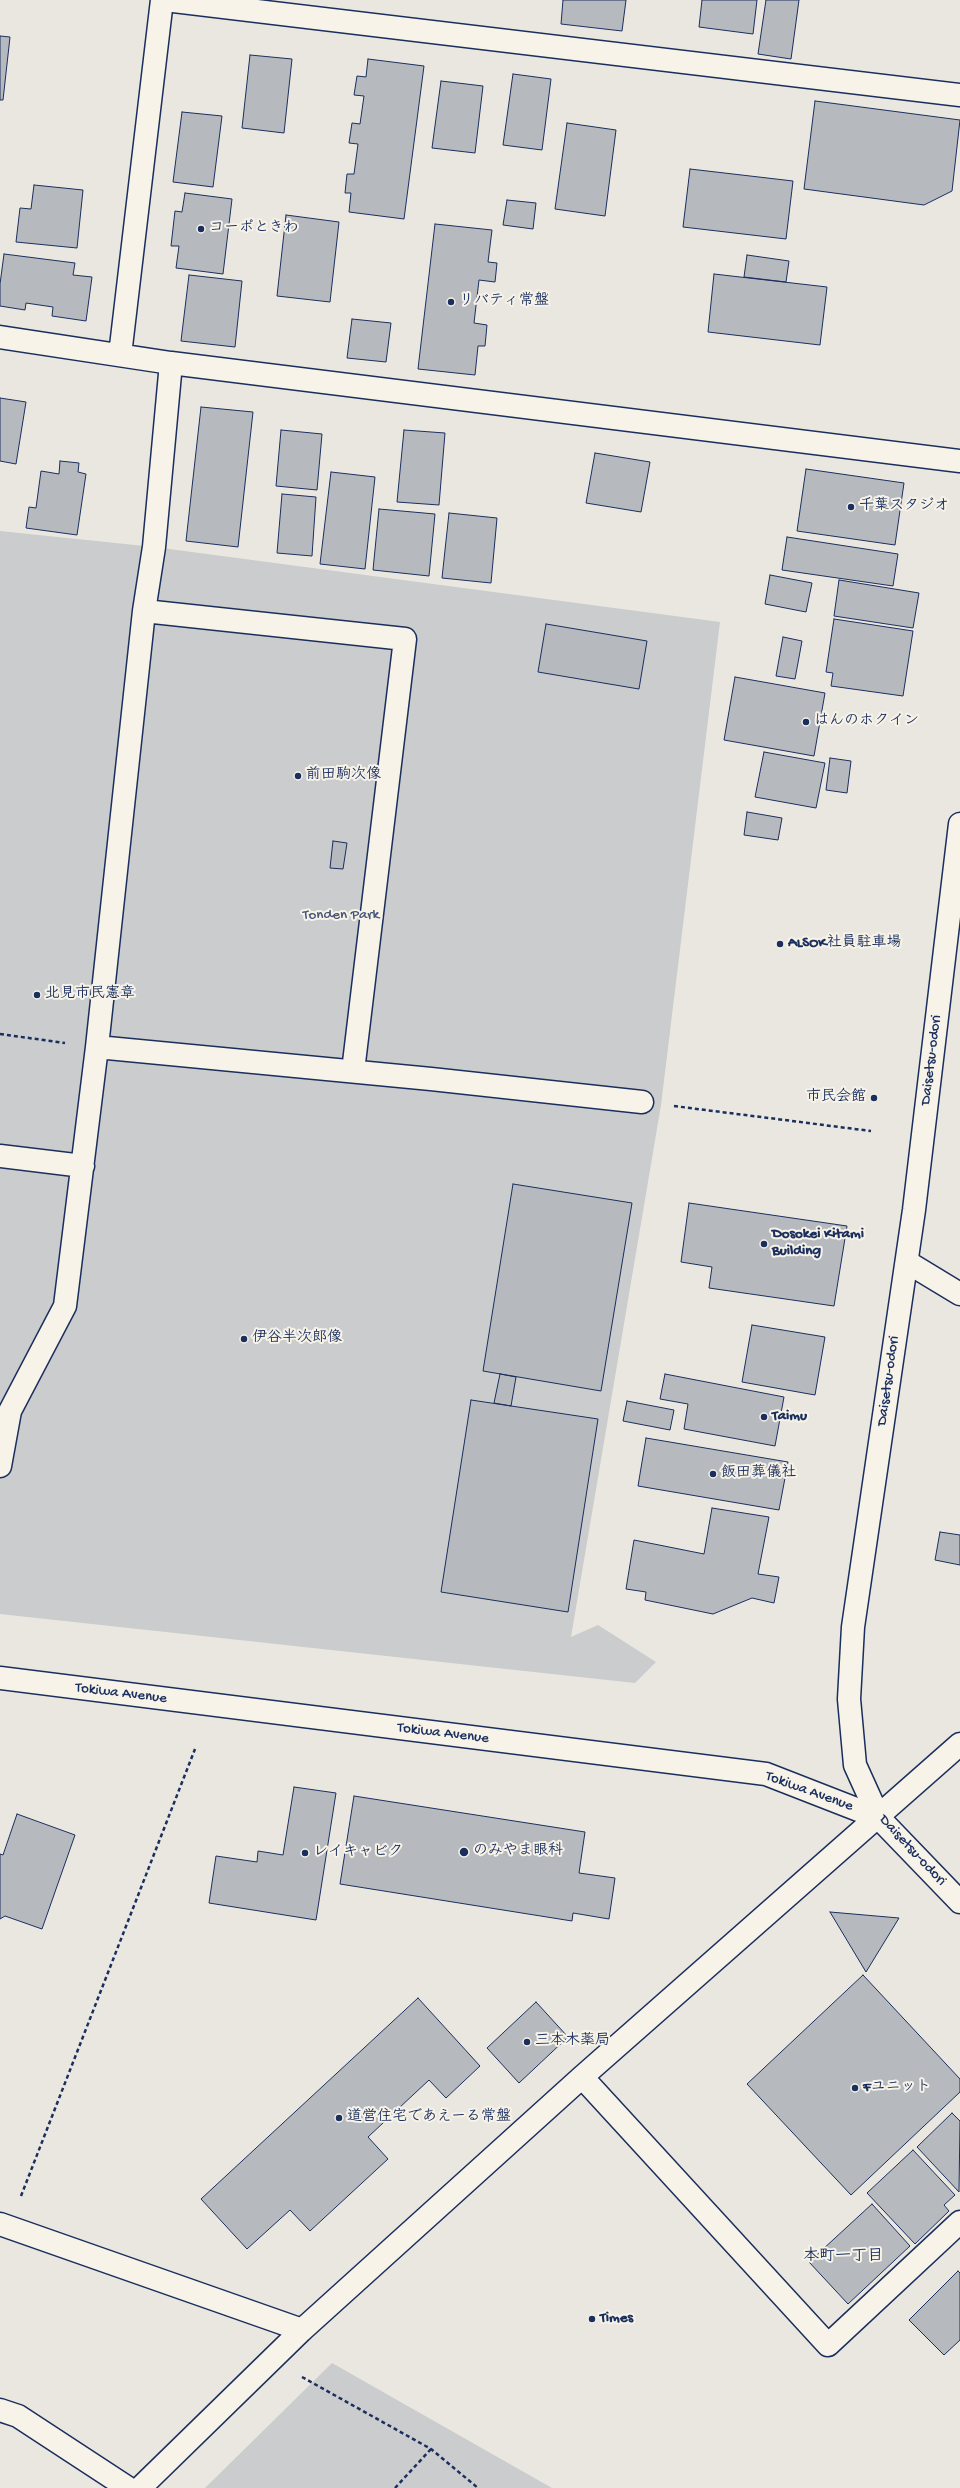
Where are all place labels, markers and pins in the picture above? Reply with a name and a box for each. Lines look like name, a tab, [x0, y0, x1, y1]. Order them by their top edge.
place label: コーポときわ	[209, 220, 299, 238]
marker: コーポときわ	[196, 224, 206, 234]
place label: リバティ常盤	[459, 293, 549, 311]
marker: リバティ常盤	[446, 297, 456, 307]
place label: 千葉スタジオ	[859, 498, 949, 516]
marker: 千葉スタジオ	[846, 502, 856, 512]
place label: はんのホクイン	[814, 713, 919, 731]
marker: はんのホクイン	[801, 717, 811, 727]
place label: 前田駒次像	[306, 767, 381, 785]
marker: 前田駒次像	[293, 771, 303, 781]
place label: ALSOK社員駐車場	[788, 935, 902, 953]
marker: ALSOK社員駐車場	[775, 939, 785, 949]
place label: 北見市民憲章	[45, 986, 135, 1004]
marker: 北見市民憲章	[32, 990, 42, 1000]
place label: 市民会館	[806, 1089, 866, 1107]
marker: 市民会館	[869, 1093, 879, 1103]
place label: Dosokei Kitami Building	[772, 1226, 864, 1261]
marker: Dosokei Kitami Building	[759, 1239, 769, 1249]
place label: 伊谷半次郎像	[252, 1330, 342, 1348]
marker: 伊谷半次郎像	[239, 1334, 249, 1344]
place label: Taimu	[772, 1408, 807, 1426]
marker: Taimu	[759, 1412, 769, 1422]
place label: 飯田葬儀社	[721, 1465, 796, 1483]
marker: 飯田葬儀社	[708, 1469, 718, 1479]
place label: のみやま眼科	[473, 1843, 563, 1861]
place label: レイキャビク	[313, 1844, 403, 1862]
marker: のみやま眼科	[458, 1846, 470, 1858]
marker: レイキャビク	[300, 1848, 310, 1858]
place label: 三本木薬局	[535, 2033, 610, 2051]
marker: 三本木薬局	[522, 2037, 532, 2047]
place label: Fユニット	[863, 2079, 931, 2097]
marker: Fユニット	[850, 2083, 860, 2093]
place label: 道営住宅であえーる常盤	[347, 2109, 511, 2127]
marker: 道営住宅であえーる常盤	[334, 2113, 344, 2123]
place label: Times	[600, 2310, 633, 2328]
marker: Times	[587, 2314, 597, 2324]

